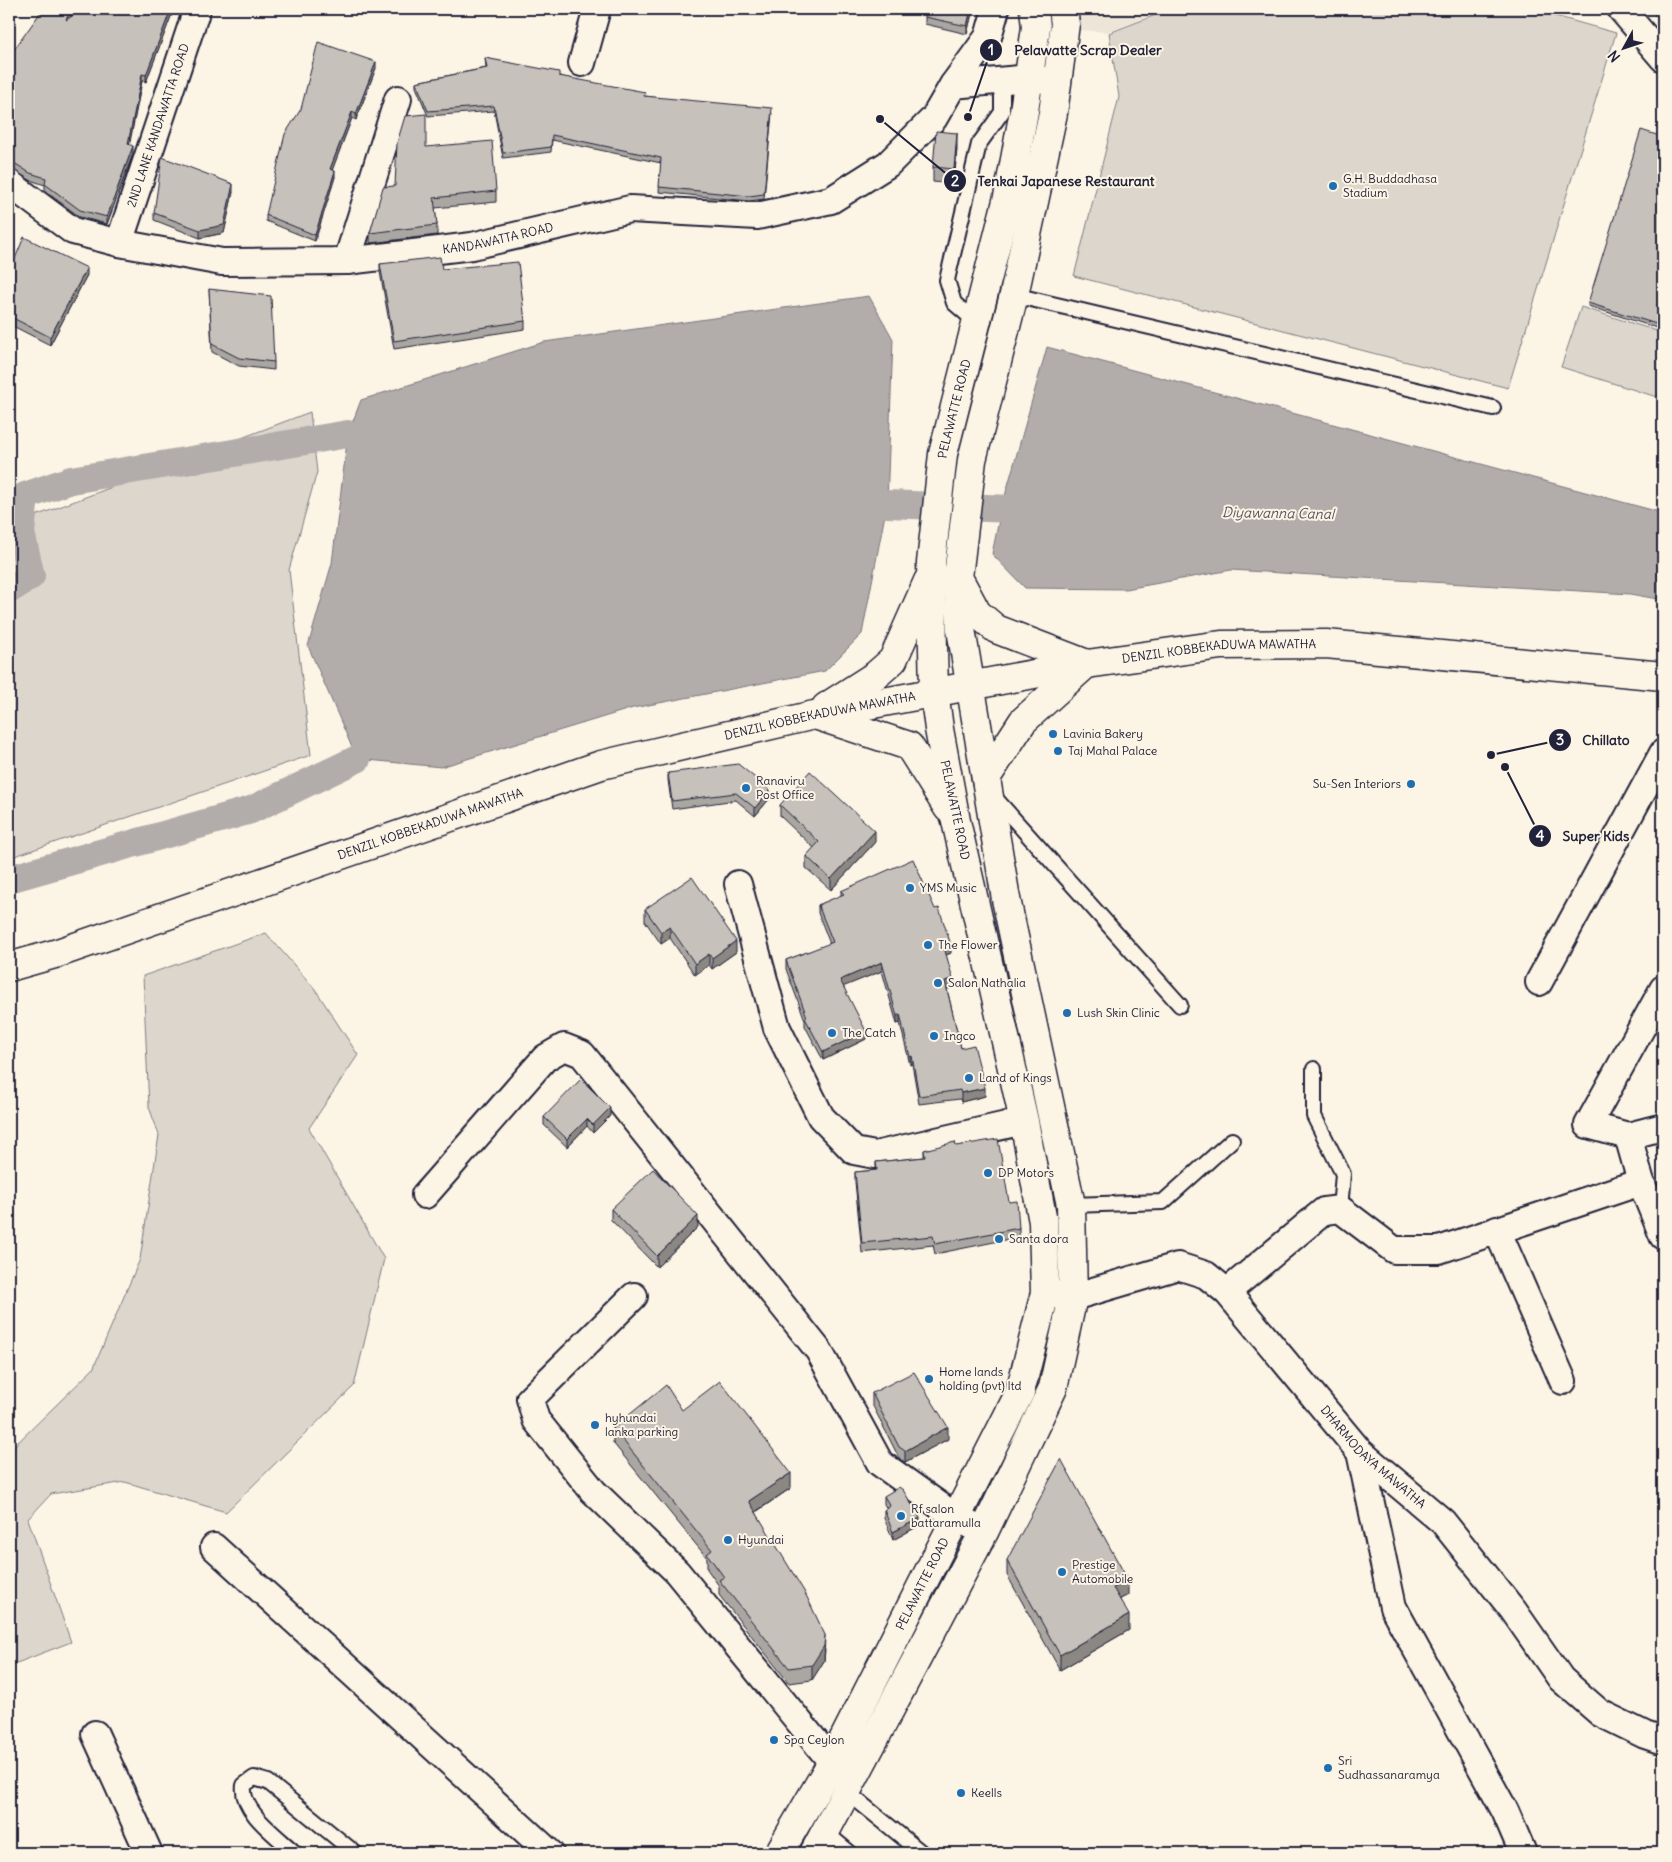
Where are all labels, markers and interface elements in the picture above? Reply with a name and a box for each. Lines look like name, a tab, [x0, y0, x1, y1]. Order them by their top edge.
north arrow	[1600, 22, 1650, 72]
callout: Pelawatte Scrap Dealer	[979, 35, 1171, 64]
text: 1	[988, 40, 994, 59]
street label: 2ND LANE KANDAWATTA ROAD	[123, 41, 192, 209]
text: Pelawatte Scrap Dealer	[1014, 41, 1162, 59]
text: N	[1604, 47, 1624, 66]
callout: Tenkai Japanese Restaurant	[942, 166, 1164, 195]
text: 2	[951, 171, 959, 190]
place label: G.H. Buddadhasa Stadium	[1343, 171, 1437, 200]
text: Tenkai Japanese Restaurant	[977, 172, 1155, 190]
marker: G.H. Buddadhasa Stadium	[1327, 180, 1339, 192]
street label: KANDAWATTA ROAD	[442, 219, 555, 256]
street label: PELAWATTE ROAD	[935, 358, 974, 459]
water label: Diyawanna Canal	[1222, 503, 1336, 523]
street label: DENZIL KOBBEKADUWA MAWATHA	[1121, 636, 1316, 666]
street label: DENZIL KOBBEKADUWA MAWATHA	[723, 688, 917, 743]
callout: Chillato	[1548, 725, 1640, 754]
place label: Lavinia Bakery	[1063, 726, 1143, 741]
marker: Lavinia Bakery	[1047, 728, 1059, 740]
text: 3	[1556, 730, 1564, 749]
text: Chillato	[1582, 731, 1630, 749]
place label: Taj Mahal Palace	[1068, 743, 1157, 758]
marker: Taj Mahal Palace	[1052, 745, 1064, 757]
street label: PELAWATTE ROAD	[938, 759, 973, 861]
place label: Ranaviru Post Office	[756, 773, 814, 802]
place label: Su-Sen Interiors	[1313, 776, 1401, 791]
marker: Su-Sen Interiors	[1405, 778, 1417, 790]
marker: Ranaviru Post Office	[740, 782, 752, 794]
street label: DENZIL KOBBEKADUWA MAWATHA	[336, 785, 525, 863]
callout: Super Kids	[1527, 821, 1639, 850]
text: 4	[1536, 826, 1545, 845]
text: Super Kids	[1563, 827, 1630, 845]
place label: YMS Music	[920, 880, 977, 895]
marker: YMS Music	[904, 882, 916, 894]
place label: The Flower	[938, 937, 998, 952]
marker: The Flower	[922, 939, 934, 951]
place label: Salon Nathalia	[948, 975, 1026, 990]
marker: Salon Nathalia	[932, 977, 944, 989]
place label: Lush Skin Clinic	[1077, 1005, 1160, 1020]
marker: Lush Skin Clinic	[1061, 1007, 1073, 1019]
place label: The Catch	[842, 1025, 896, 1040]
marker: The Catch	[826, 1027, 838, 1039]
place label: Ingco	[944, 1028, 976, 1043]
marker: Ingco	[928, 1030, 940, 1042]
place label: Land of Kings	[979, 1070, 1052, 1085]
marker: Land of Kings	[963, 1072, 975, 1084]
place label: DP Motors	[998, 1165, 1054, 1180]
marker: DP Motors	[982, 1167, 994, 1179]
place label: Santa dora	[1009, 1231, 1069, 1246]
marker: Santa dora	[993, 1233, 1005, 1245]
place label: Home lands holding (pvt) ltd	[939, 1364, 1022, 1393]
marker: Home lands holding (pvt) ltd	[923, 1373, 935, 1385]
street label: DHARMODAYA MAWATHA	[1318, 1402, 1429, 1511]
place label: hyhundai lanka parking	[605, 1410, 678, 1439]
marker: hyhundai lanka parking	[589, 1419, 601, 1431]
place label: Rf salon battaramulla	[911, 1501, 981, 1530]
marker: Rf salon battaramulla	[895, 1510, 907, 1522]
place label: Hyundai	[738, 1532, 784, 1547]
marker: Hyundai	[722, 1534, 734, 1546]
street label: PELAWATTE ROAD	[892, 1535, 952, 1632]
place label: Prestige Automobile	[1072, 1557, 1133, 1586]
marker: Prestige Automobile	[1056, 1566, 1068, 1578]
place label: Spa Ceylon	[784, 1732, 845, 1747]
marker: Spa Ceylon	[768, 1734, 780, 1746]
place label: Sri Sudhassanaramya	[1338, 1753, 1440, 1782]
marker: Sri Sudhassanaramya	[1322, 1762, 1334, 1774]
place label: Keells	[971, 1785, 1002, 1800]
marker: Keells	[955, 1787, 967, 1799]

